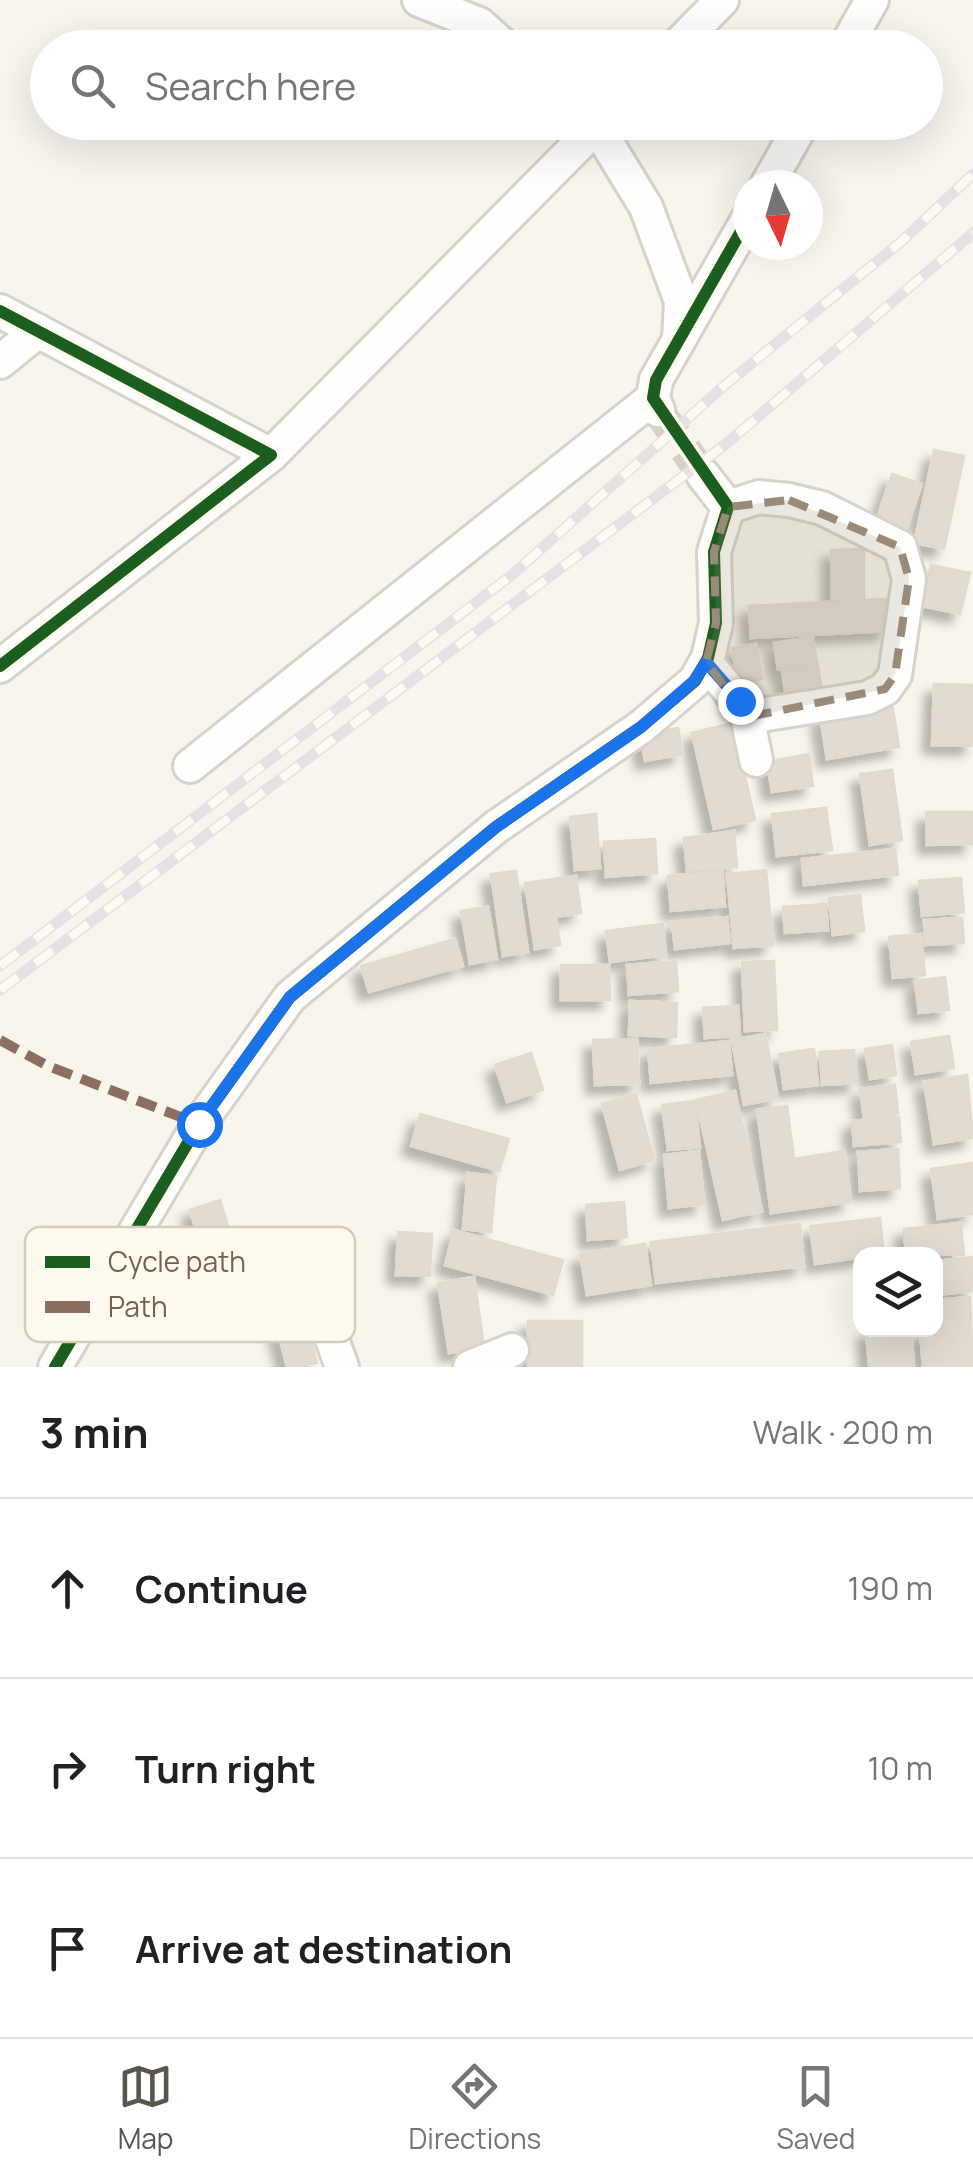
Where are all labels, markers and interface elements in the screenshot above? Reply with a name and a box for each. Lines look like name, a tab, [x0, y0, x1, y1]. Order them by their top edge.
search box	[30, 30, 943, 140]
icon: search	[65, 58, 120, 113]
text: Search here	[145, 59, 356, 111]
north arrow	[733, 170, 823, 260]
route end	[718, 679, 764, 725]
route start	[177, 1102, 223, 1148]
legend	[25, 1227, 355, 1342]
text: Cycle path	[108, 1242, 246, 1280]
map controls	[853, 1247, 943, 1337]
button: layers	[853, 1247, 943, 1337]
text: Path	[108, 1287, 168, 1325]
text: 3 min	[40, 1403, 149, 1461]
text: Walk · 200 m	[753, 1410, 933, 1454]
icon: ahead	[40, 1561, 95, 1616]
text: Continue	[135, 1562, 308, 1614]
text: 190 m	[848, 1566, 933, 1610]
icon: right	[40, 1741, 95, 1796]
text: Turn right	[135, 1742, 316, 1794]
text: 10 m	[867, 1746, 933, 1790]
icon: arrive	[40, 1921, 95, 1976]
text: Arrive at destination	[135, 1922, 512, 1974]
tab: Map	[118, 2059, 173, 2157]
tab: Directions	[409, 2059, 541, 2157]
tab: Saved	[776, 2059, 855, 2157]

